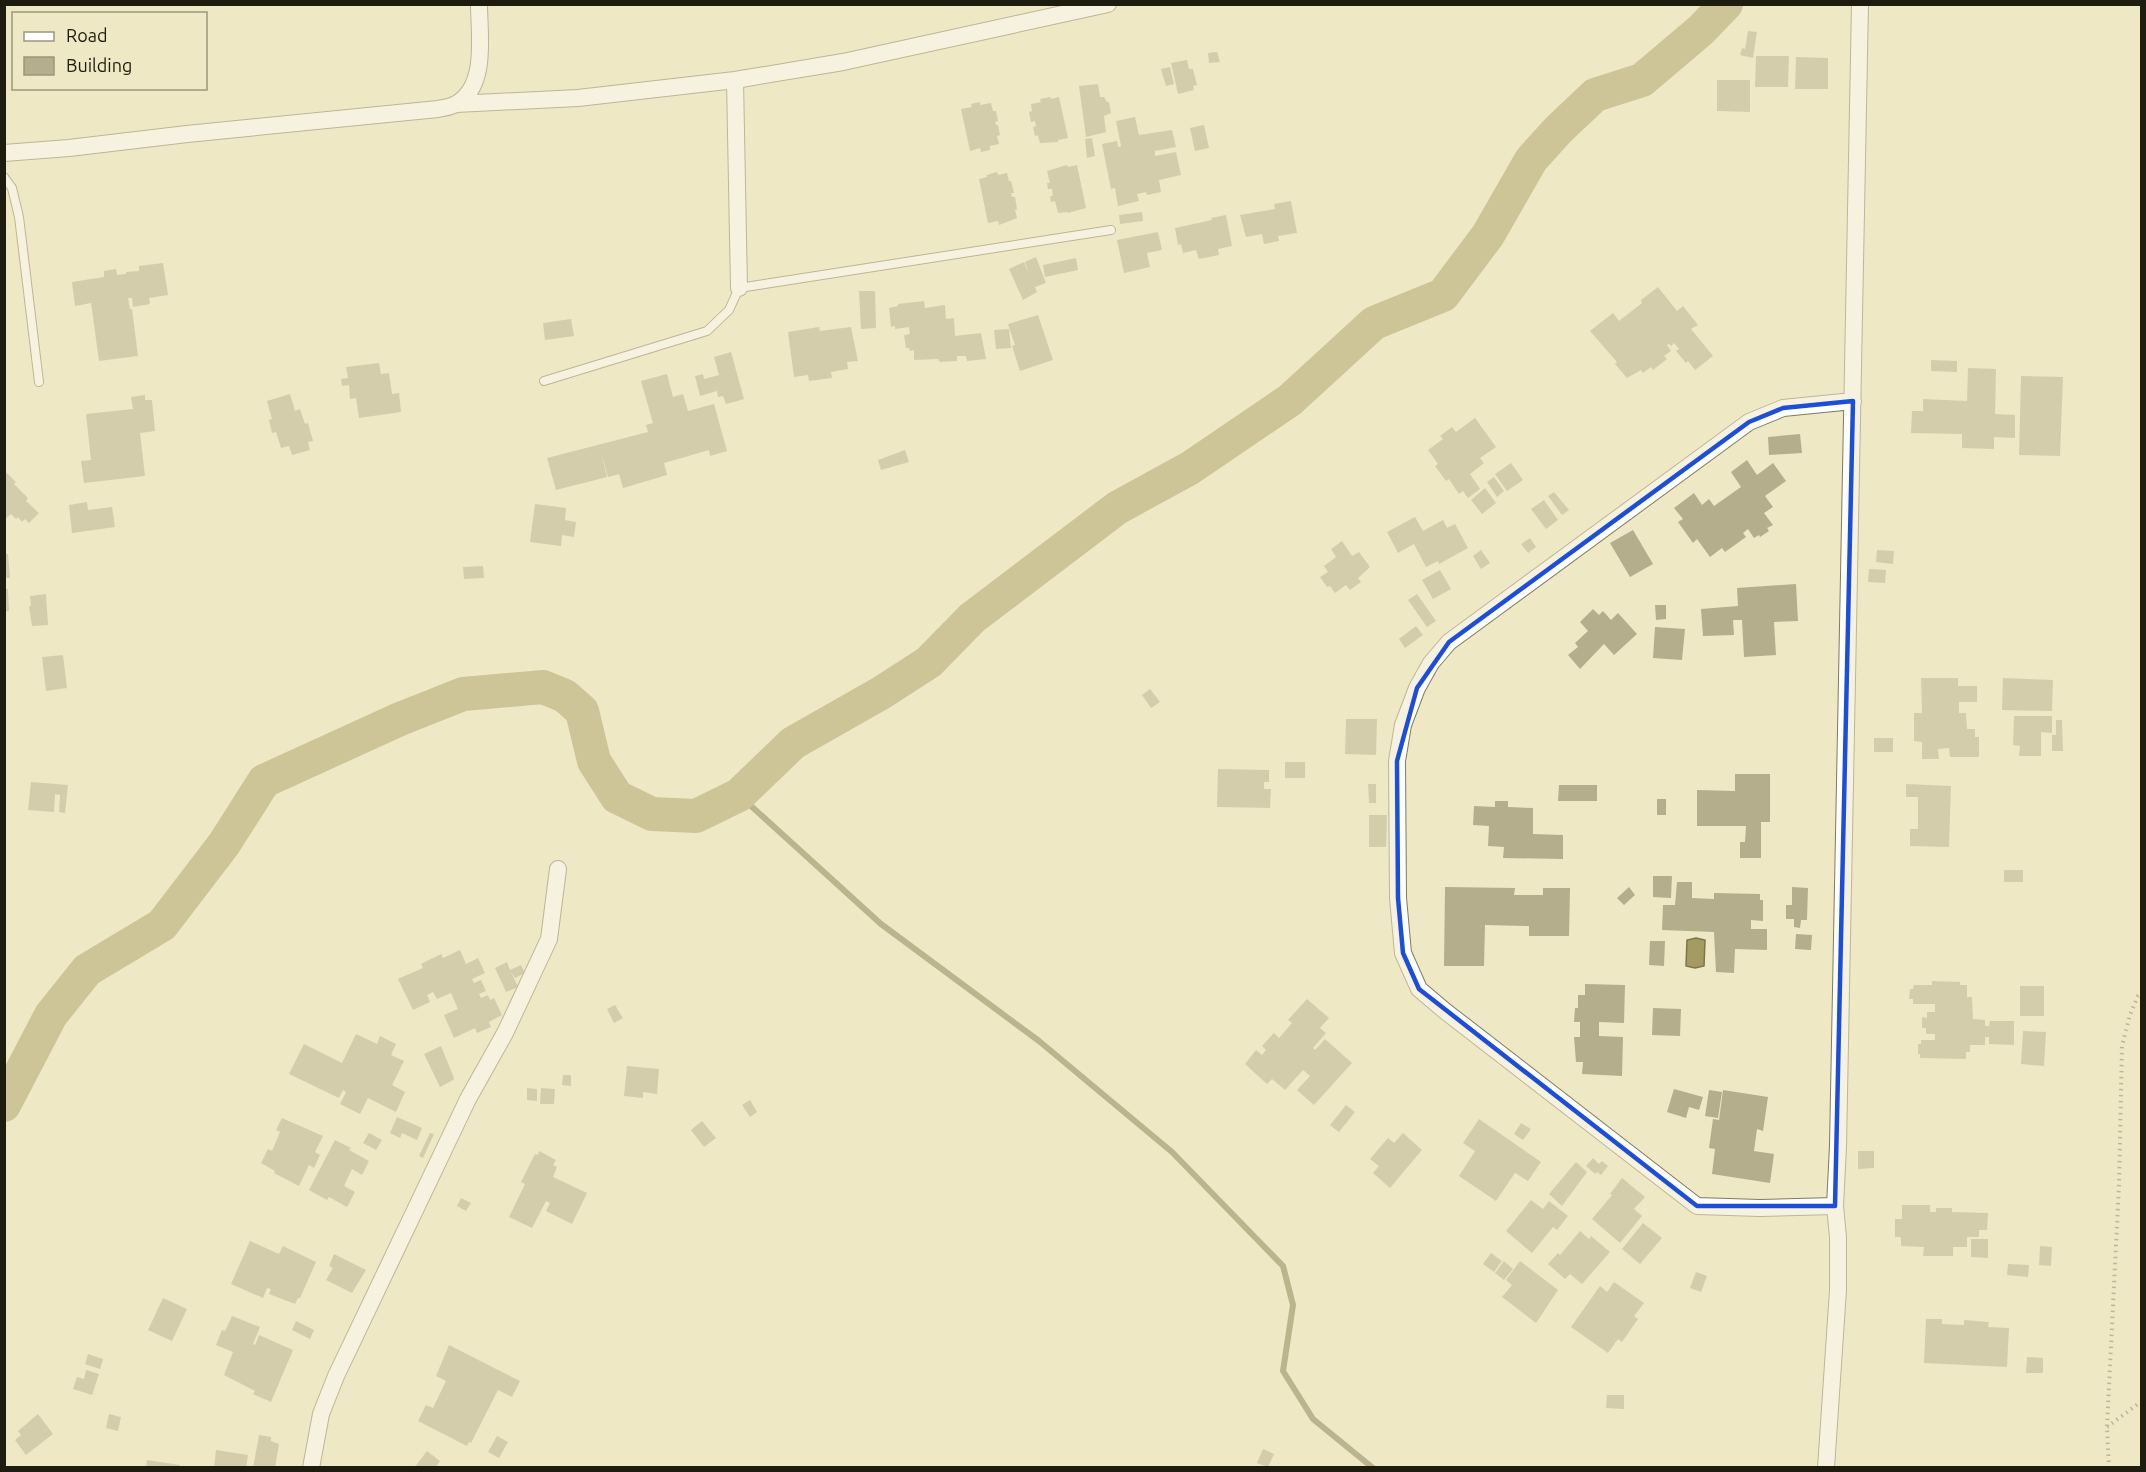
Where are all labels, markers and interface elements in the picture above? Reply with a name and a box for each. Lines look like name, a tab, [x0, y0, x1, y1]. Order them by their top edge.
legend	[12, 12, 207, 90]
text: Road	[66, 25, 108, 45]
text: Building	[66, 55, 132, 75]

